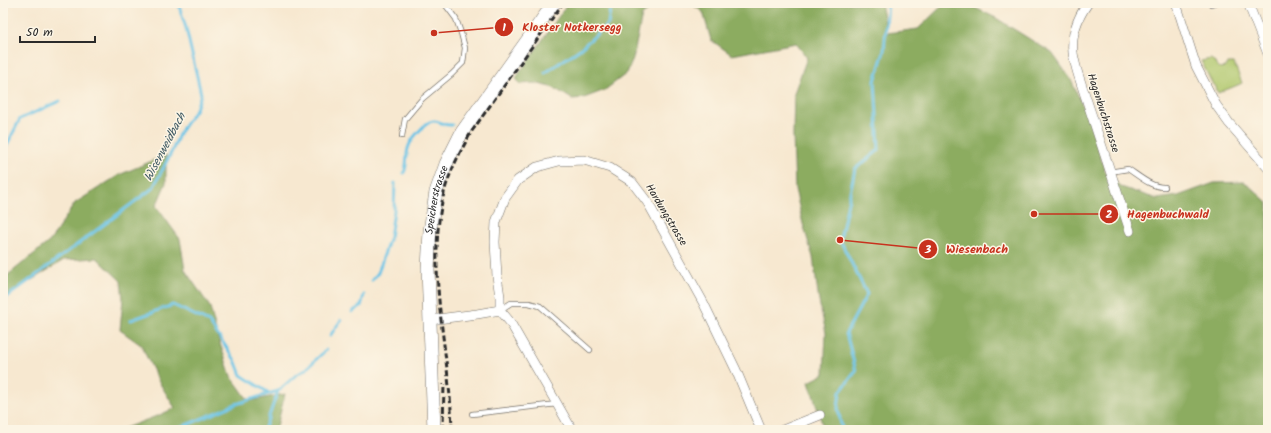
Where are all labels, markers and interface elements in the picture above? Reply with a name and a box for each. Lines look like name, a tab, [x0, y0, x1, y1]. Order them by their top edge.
callout: Kloster Notkersegg	[494, 15, 630, 39]
scale bar	[20, 18, 95, 44]
text: 1	[502, 18, 506, 37]
text: Kloster Notkersegg	[522, 18, 622, 37]
text: 50 m	[26, 23, 53, 42]
street label: Hagenbuchstrasse	[1082, 71, 1124, 155]
water label: Wisenweidbach	[139, 108, 192, 185]
street label: Speicherstrasse	[421, 163, 454, 235]
street label: Hardungstrasse	[640, 180, 692, 250]
callout: Hagenbuchwald	[1099, 202, 1217, 226]
text: 2	[1106, 205, 1113, 224]
text: Hagenbuchwald	[1127, 205, 1209, 224]
callout: Wiesenbach	[918, 237, 1016, 261]
text: 3	[924, 240, 932, 259]
text: Wiesenbach	[946, 240, 1008, 259]

